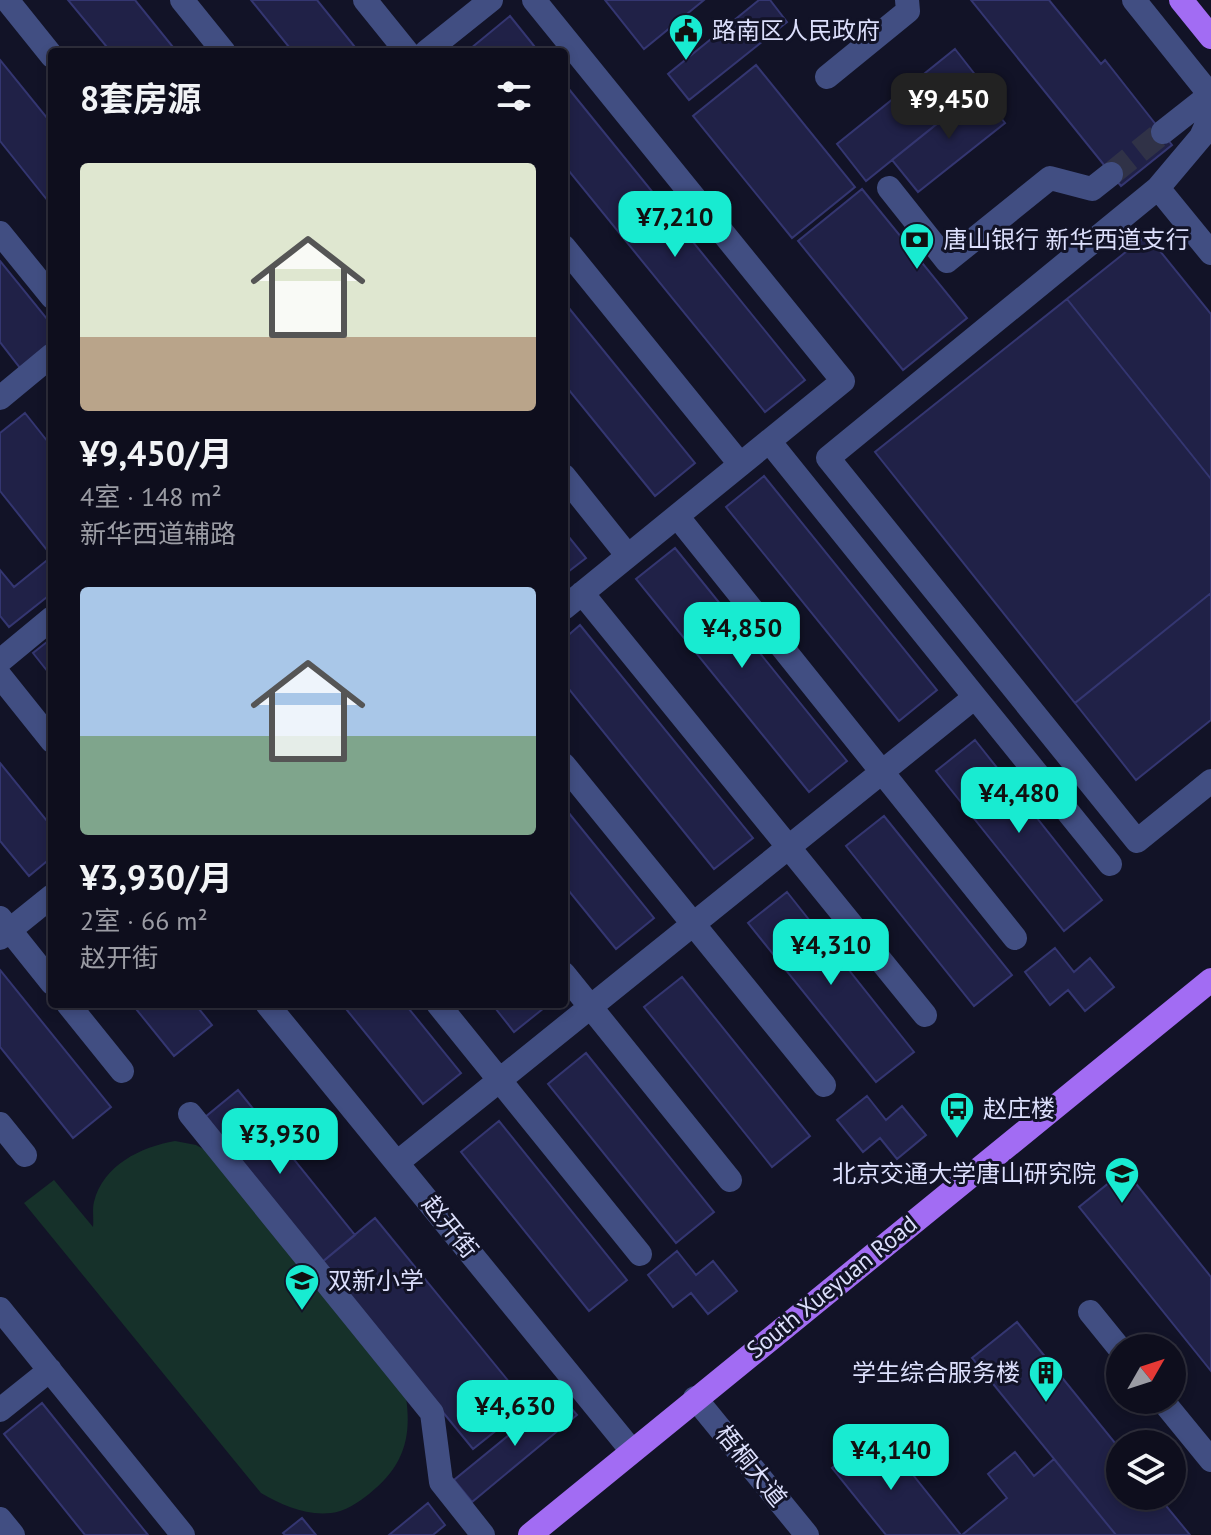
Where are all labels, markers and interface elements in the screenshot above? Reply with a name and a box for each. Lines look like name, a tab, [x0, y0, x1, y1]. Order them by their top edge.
public building icon: 路南区人民政府	[667, 12, 705, 62]
place label: 路南区人民政府	[712, 15, 880, 46]
pin: ¥9,450	[884, 73, 1014, 141]
icon: filters	[492, 74, 536, 118]
text: 8套房源	[80, 76, 201, 120]
text: ¥9,450	[909, 82, 989, 115]
pin: ¥7,210	[610, 191, 740, 259]
text: ¥7,210	[636, 200, 714, 233]
icon: home	[236, 215, 380, 359]
bank icon: 唐山银行 新华西道支行	[898, 221, 936, 271]
place label: 唐山银行 新华西道支行	[943, 224, 1189, 255]
text: ¥9,450/月	[80, 431, 233, 475]
text: 4室 · 148 m²	[80, 480, 222, 513]
text: 新华西道辅路	[80, 517, 236, 550]
pin: ¥4,850	[677, 602, 807, 670]
text: ¥4,850	[702, 611, 782, 644]
icon: home	[236, 639, 380, 783]
pin: ¥4,480	[954, 767, 1084, 835]
text: ¥4,480	[979, 776, 1059, 809]
text: ¥3,930/月	[80, 855, 233, 899]
text: 2室 · 66 m²	[80, 904, 208, 937]
pin: ¥4,310	[766, 919, 896, 987]
text: ¥4,310	[791, 928, 871, 961]
text: 赵开街	[80, 941, 158, 974]
bus stop icon: 赵庄楼	[938, 1090, 976, 1140]
place label: 赵庄楼	[983, 1093, 1055, 1124]
pin: ¥3,930	[215, 1108, 345, 1176]
text: ¥3,930	[240, 1117, 320, 1150]
school or university icon: 北京交通大学唐山研究院	[1103, 1155, 1141, 1205]
place label: 北京交通大学唐山研究院	[832, 1158, 1096, 1189]
street label: 赵开街	[416, 1189, 485, 1264]
street label: South Xueyuan Road	[740, 1208, 923, 1365]
school or university icon: 双新小学	[283, 1262, 321, 1312]
place label: 双新小学	[328, 1265, 424, 1296]
north arrow	[1106, 1334, 1186, 1414]
map controls	[1106, 1334, 1186, 1510]
building icon: 学生综合服务楼	[1027, 1354, 1065, 1404]
place label: 学生综合服务楼	[852, 1357, 1020, 1388]
pin: ¥4,630	[450, 1380, 580, 1448]
text: ¥4,630	[475, 1389, 555, 1422]
street label: 梧桐大道	[709, 1419, 794, 1513]
pin: ¥4,140	[826, 1424, 956, 1492]
button: layers	[1106, 1430, 1186, 1510]
text: ¥4,140	[851, 1433, 931, 1466]

